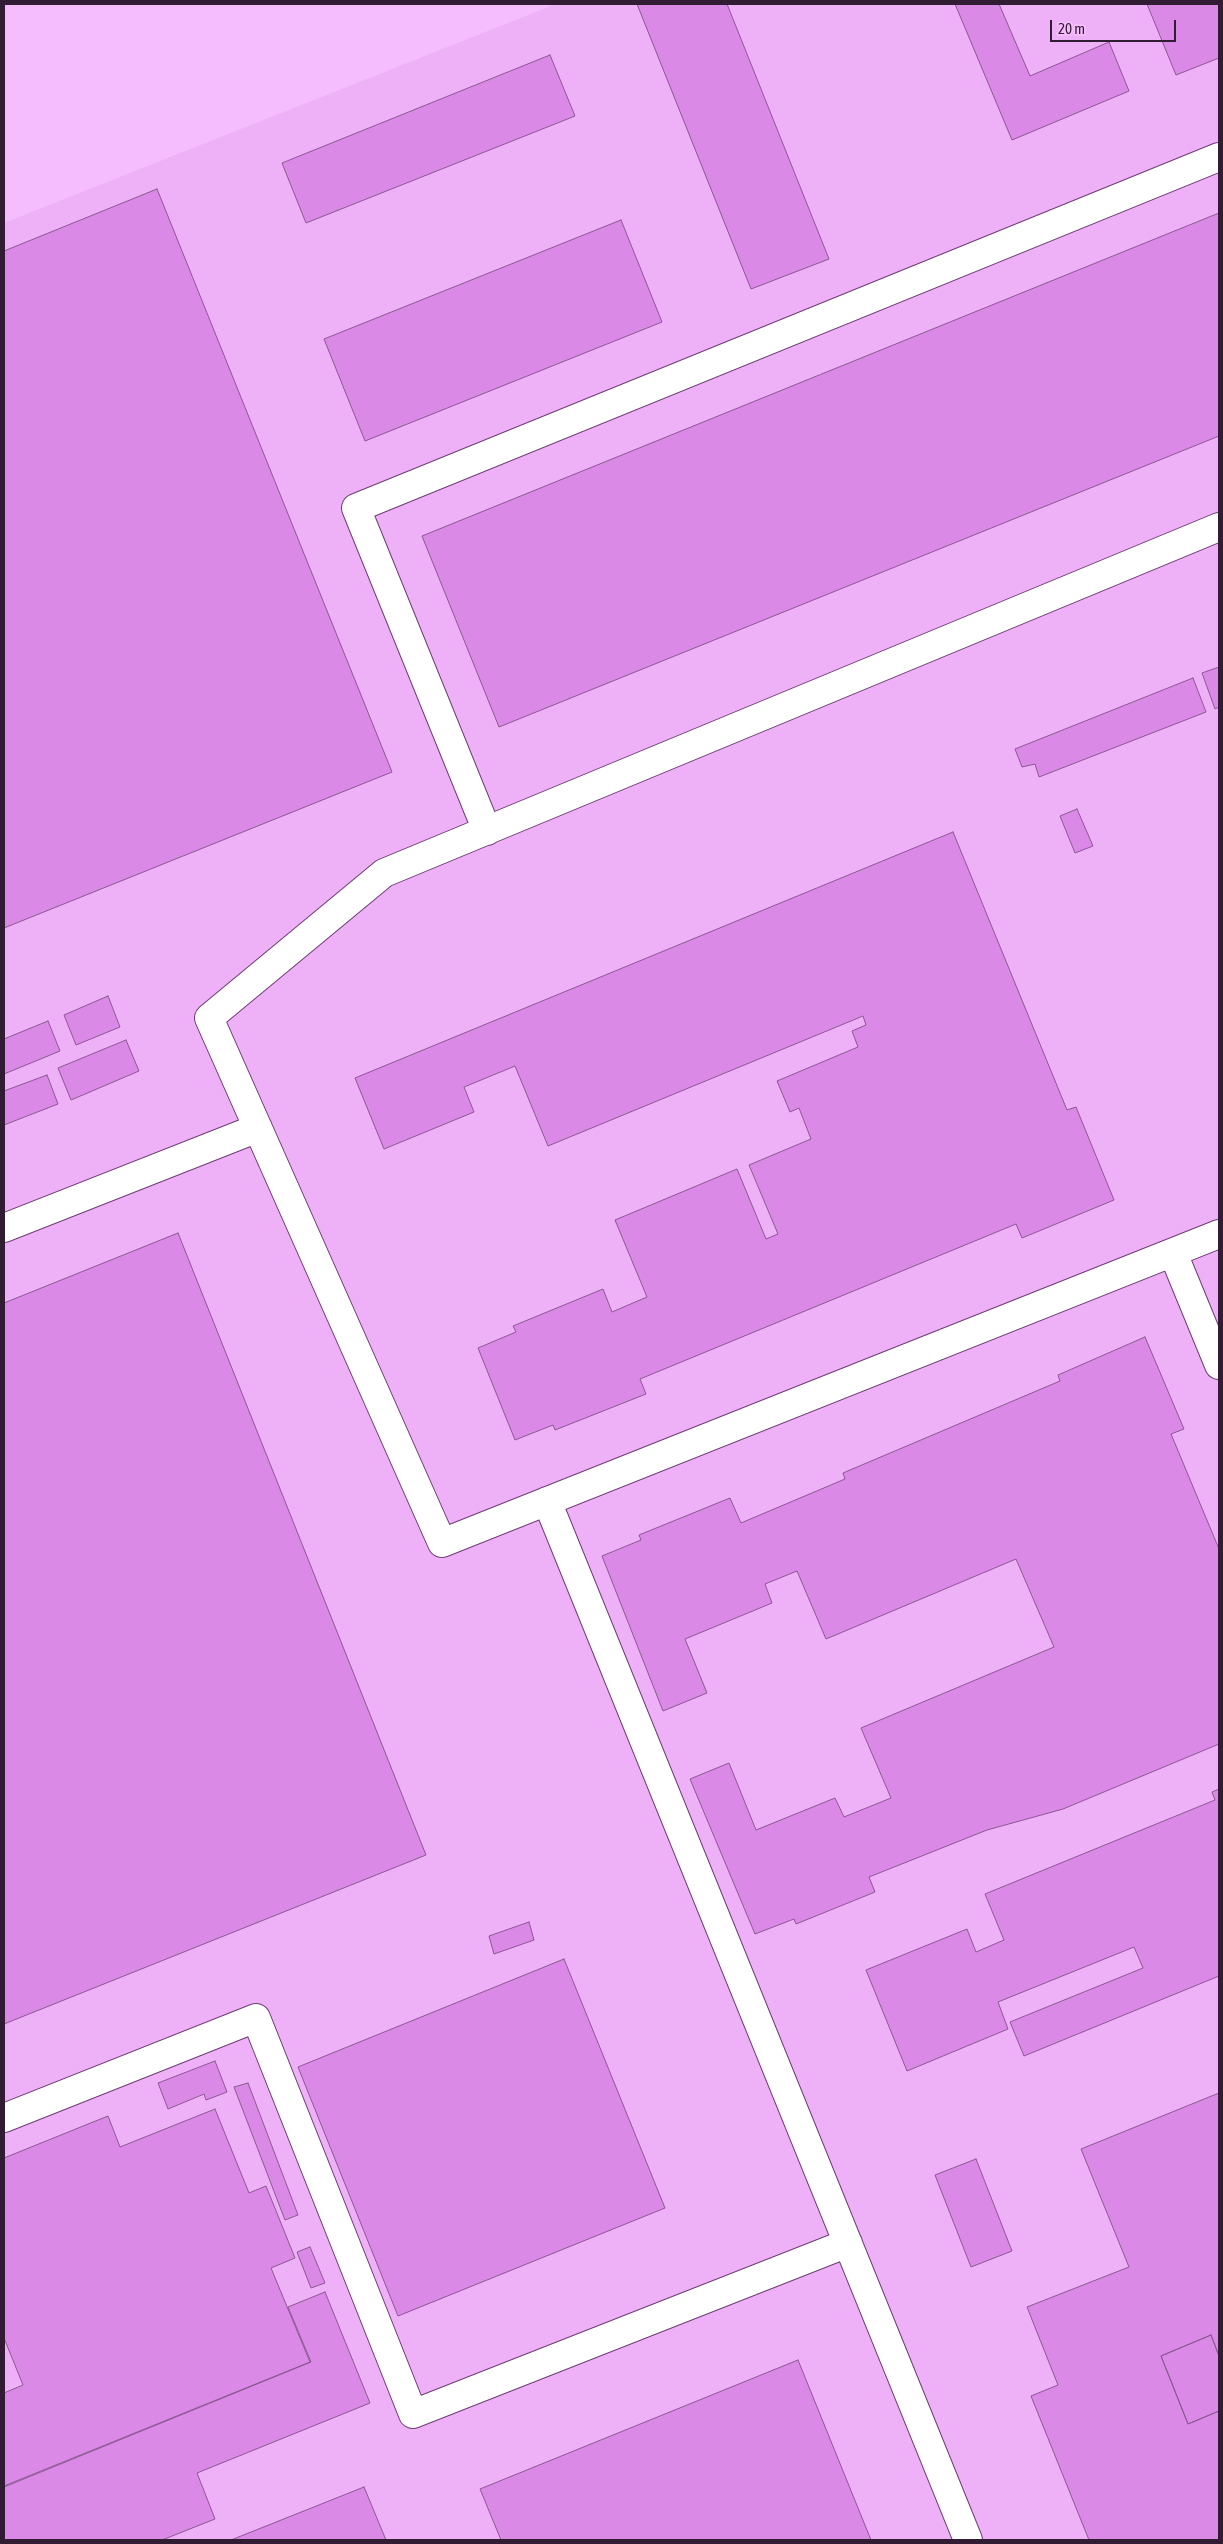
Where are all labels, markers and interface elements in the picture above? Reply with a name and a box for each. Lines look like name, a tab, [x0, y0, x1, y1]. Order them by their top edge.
scale bar	[1053, 10, 1179, 42]
text: 20 m	[1058, 20, 1085, 37]

